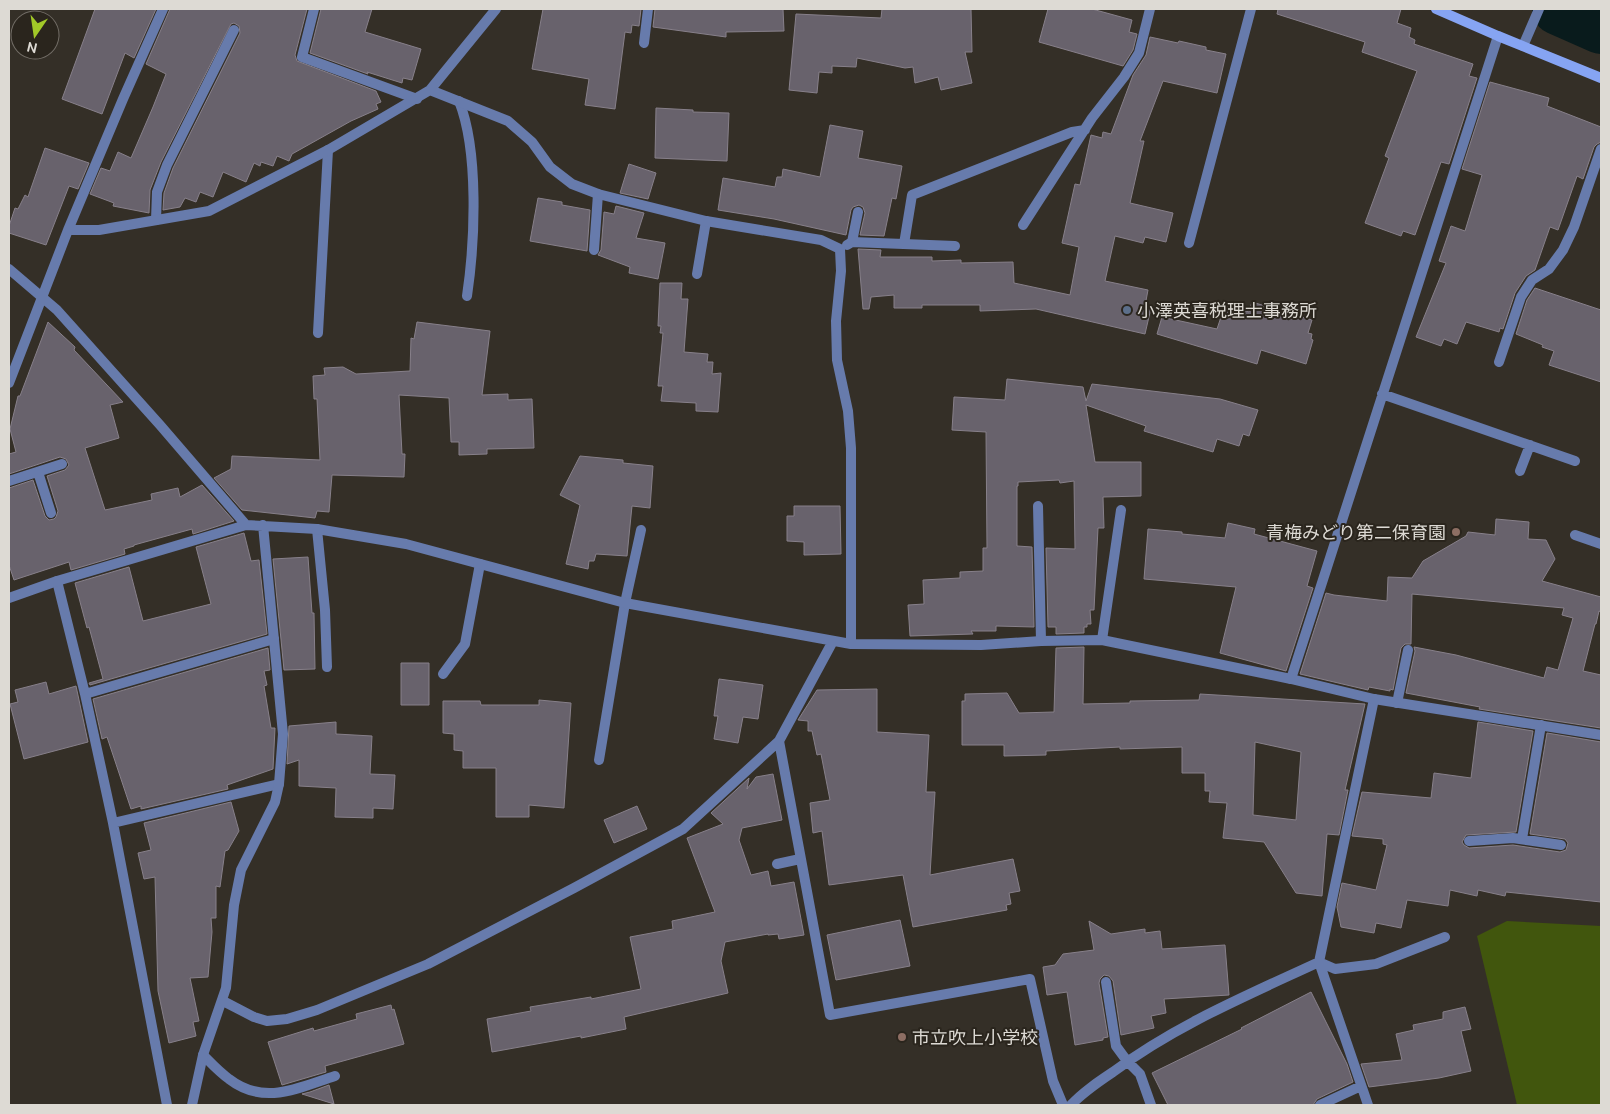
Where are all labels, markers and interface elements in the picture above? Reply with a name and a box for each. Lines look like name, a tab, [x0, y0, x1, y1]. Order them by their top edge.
north arrow	[10, 10, 60, 60]
text: N	[25, 39, 39, 57]
place label: 小澤英喜税理士事務所	[1137, 300, 1317, 320]
marker: 小澤英喜税理士事務所	[1121, 304, 1133, 316]
place label: 青梅みどり第二保育園	[1266, 522, 1446, 542]
marker: 青梅みどり第二保育園	[1450, 526, 1462, 538]
place label: 市立吹上小学校	[912, 1027, 1038, 1047]
marker: 市立吹上小学校	[896, 1031, 908, 1043]

